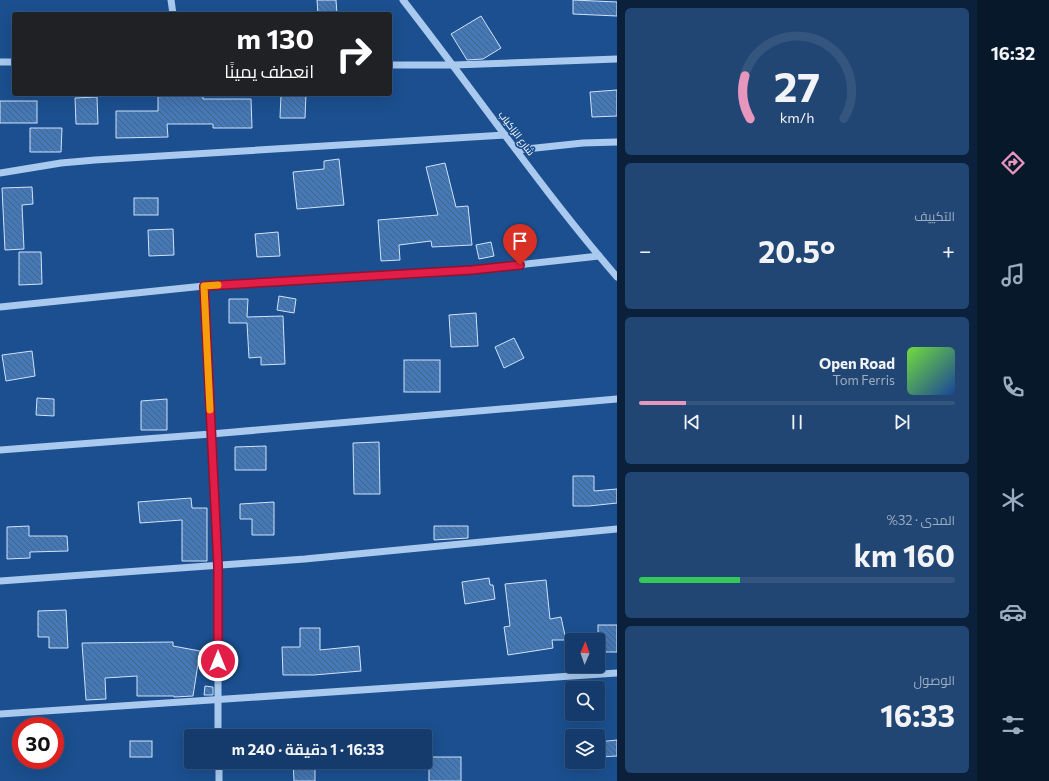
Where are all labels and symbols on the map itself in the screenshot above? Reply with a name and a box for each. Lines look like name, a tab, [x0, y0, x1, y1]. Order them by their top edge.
street label: شارع الزاكياب	[496, 108, 538, 158]
pin	[503, 224, 537, 265]
north arrow	[565, 633, 605, 673]
position arrow	[197, 640, 239, 682]
speed limit sign: 30	[12, 717, 64, 769]

